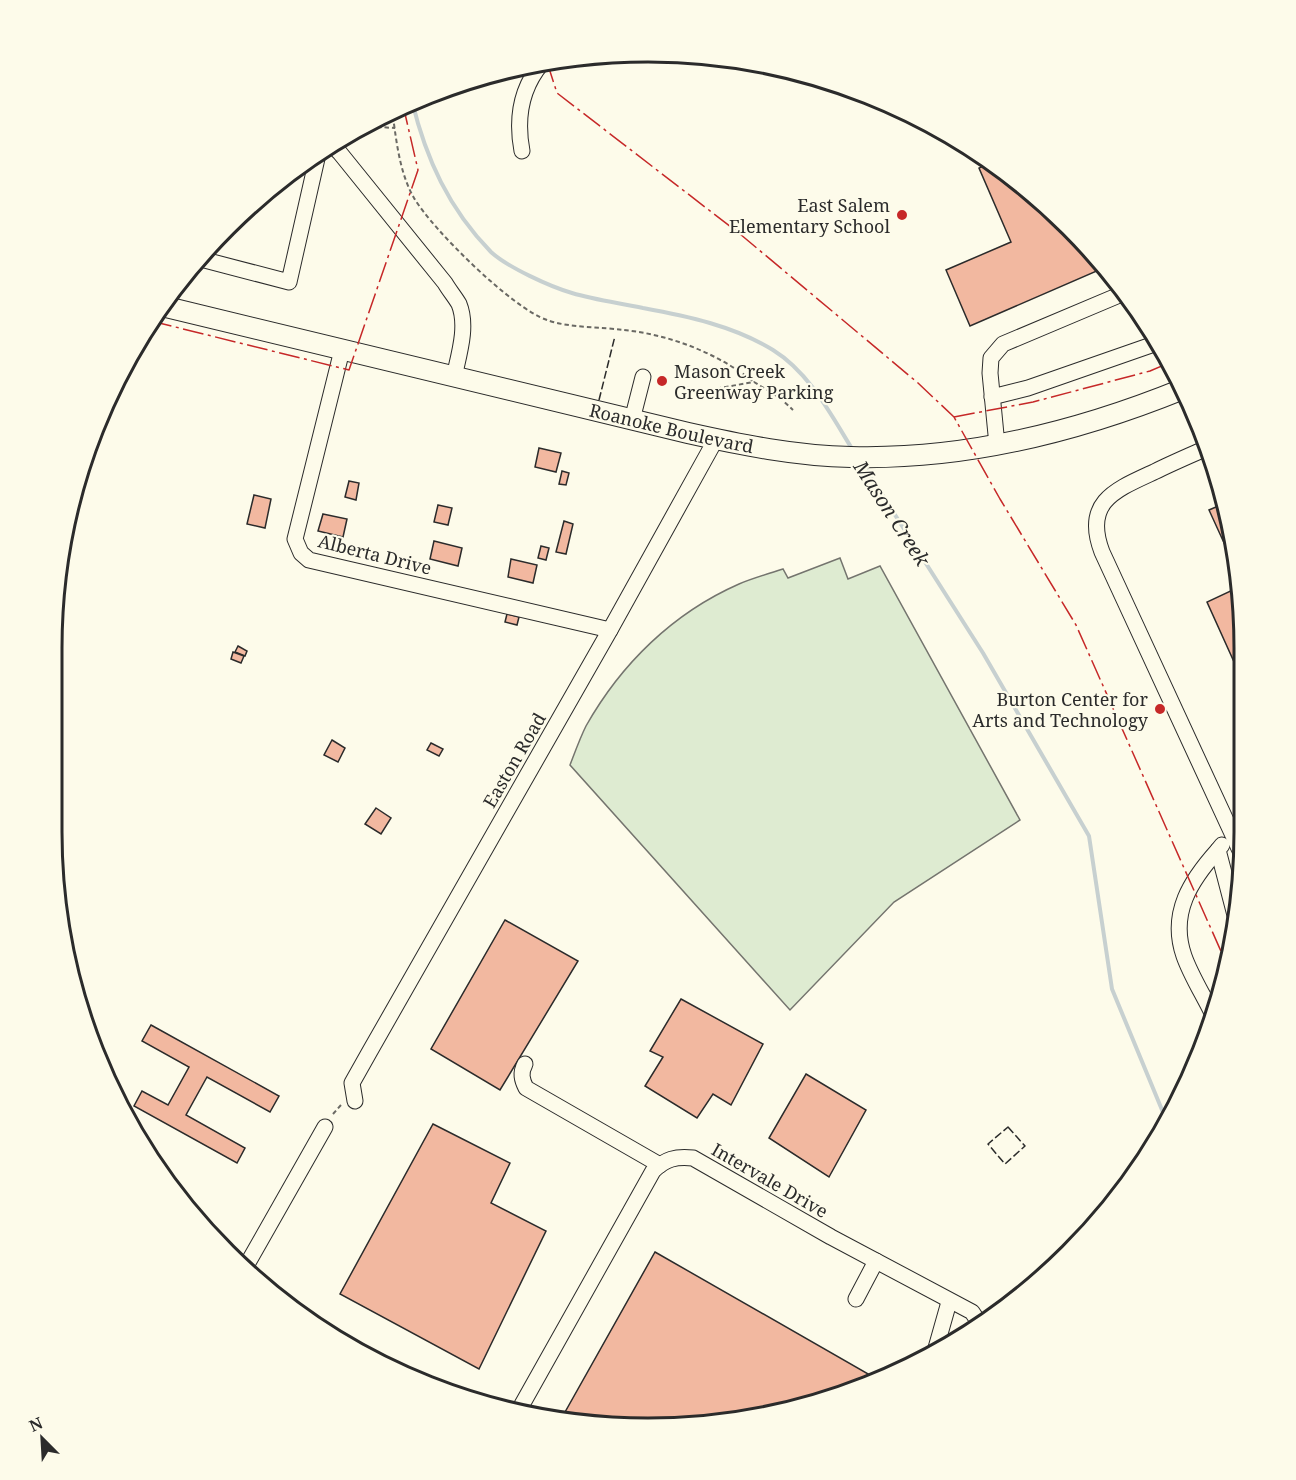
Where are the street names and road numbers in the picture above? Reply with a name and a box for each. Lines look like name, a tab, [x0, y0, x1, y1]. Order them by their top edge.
street label: Roanoke Boulevard	[587, 398, 756, 458]
street label: Alberta Drive	[316, 528, 434, 580]
street label: Easton Road	[477, 708, 551, 812]
street label: Intervale Drive	[707, 1137, 833, 1223]

